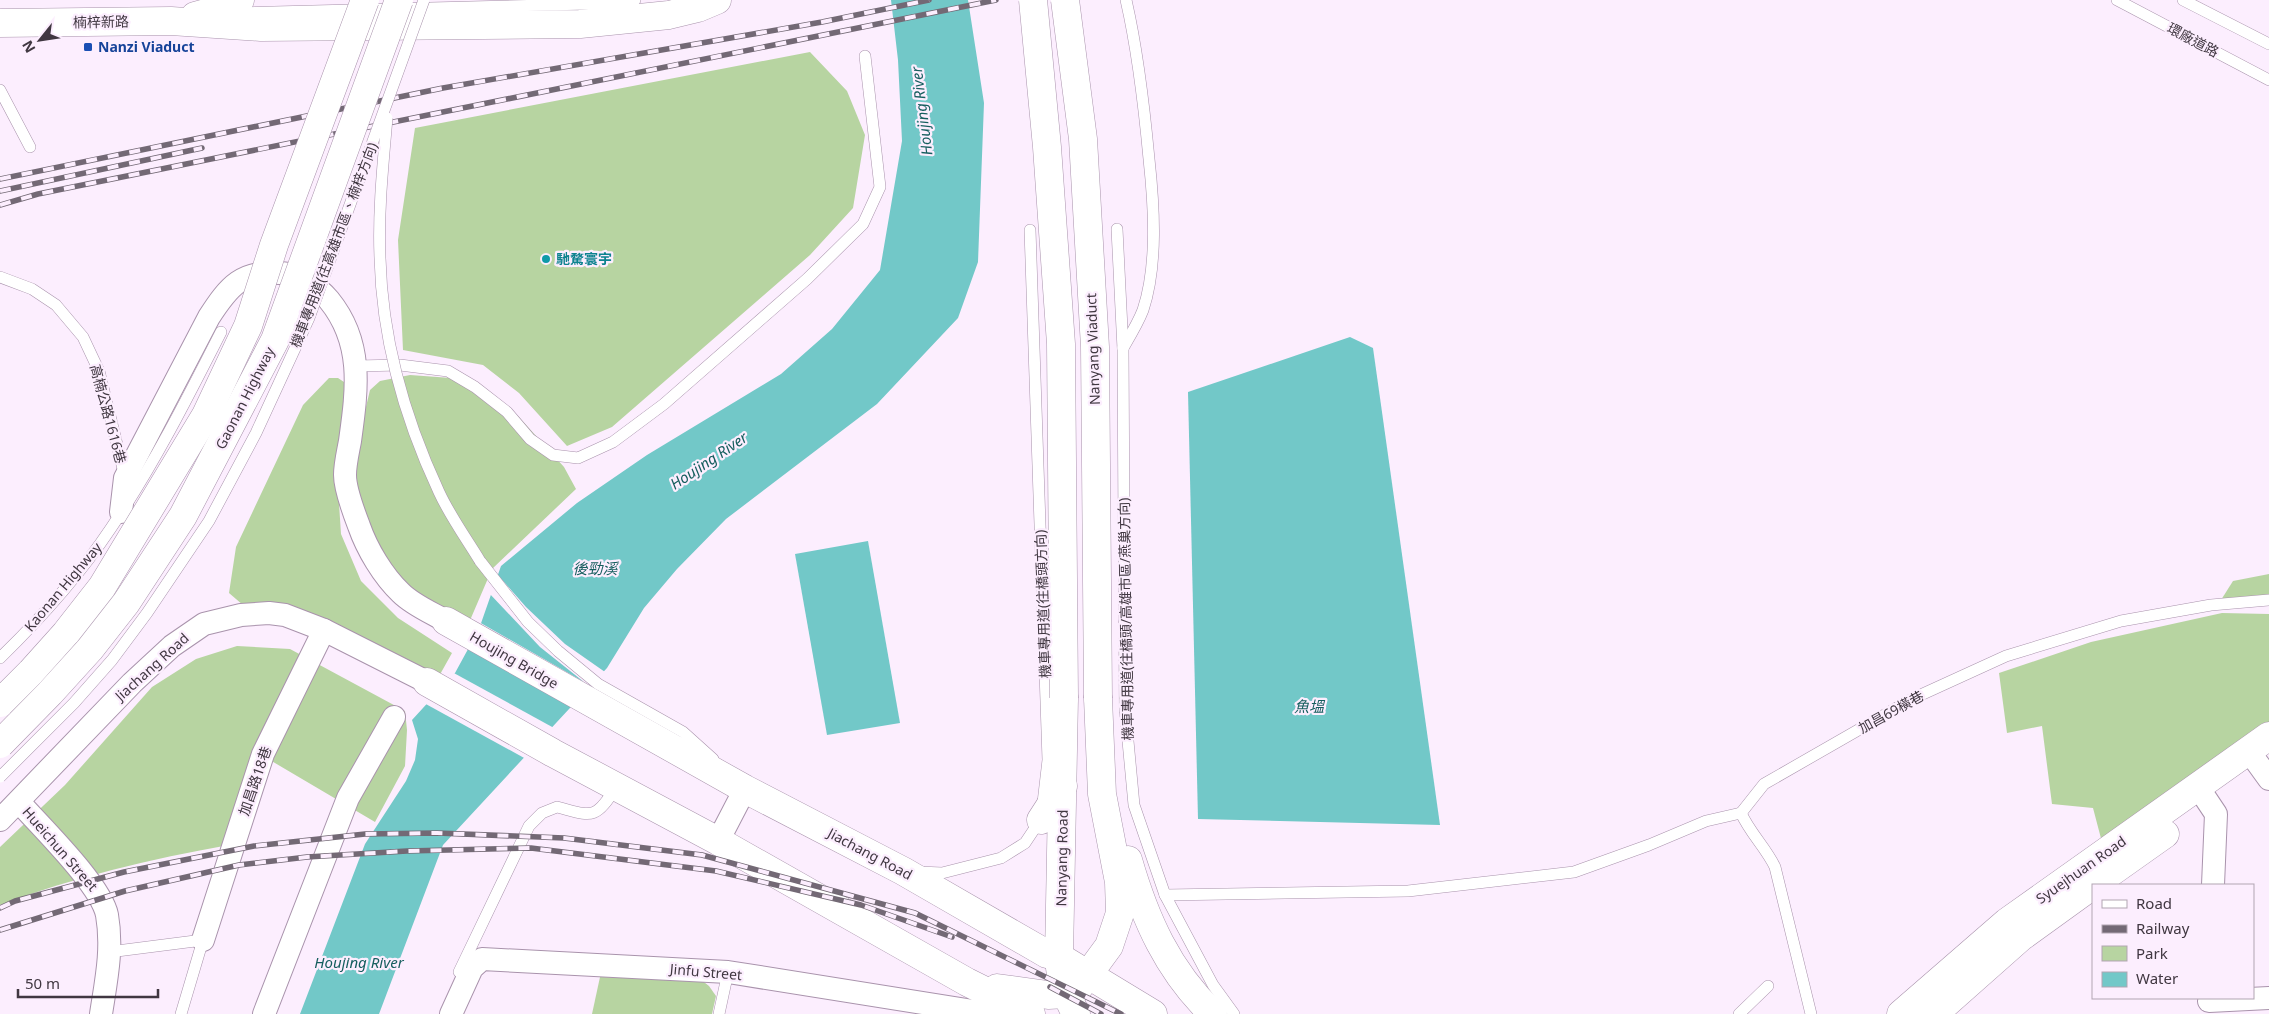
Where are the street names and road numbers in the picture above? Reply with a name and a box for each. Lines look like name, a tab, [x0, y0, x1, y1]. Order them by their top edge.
street label: 楠梓新路	[73, 12, 129, 31]
street label: 環廠道路	[2164, 18, 2222, 61]
street label: 機車專用道(往高雄市區、楠梓方向)	[286, 139, 382, 350]
street label: Nanyang Viaduct	[1081, 293, 1104, 405]
street label: Gaonan Highway	[211, 343, 279, 452]
street label: 高楠公路1616巷	[86, 362, 131, 466]
street label: 機車專用道(往橋頭/高雄市區/燕巢方向)	[1114, 497, 1137, 741]
street label: 機車專用道(往橋頭方向)	[1030, 530, 1055, 679]
street label: Kaonan Highway	[20, 537, 106, 635]
street label: Houjing Bridge	[467, 627, 562, 693]
street label: Jiachang Road	[109, 628, 193, 706]
street label: 加昌69橫巷	[1855, 686, 1927, 737]
street label: 加昌路18巷	[234, 744, 275, 818]
street label: Hueichun Street	[18, 802, 102, 895]
street label: Nanyang Road	[1051, 809, 1072, 906]
street label: Jiachang Road	[823, 822, 916, 884]
street label: Syuejhuan Road	[2032, 831, 2130, 908]
street label: Jinfu Street	[667, 959, 743, 984]

